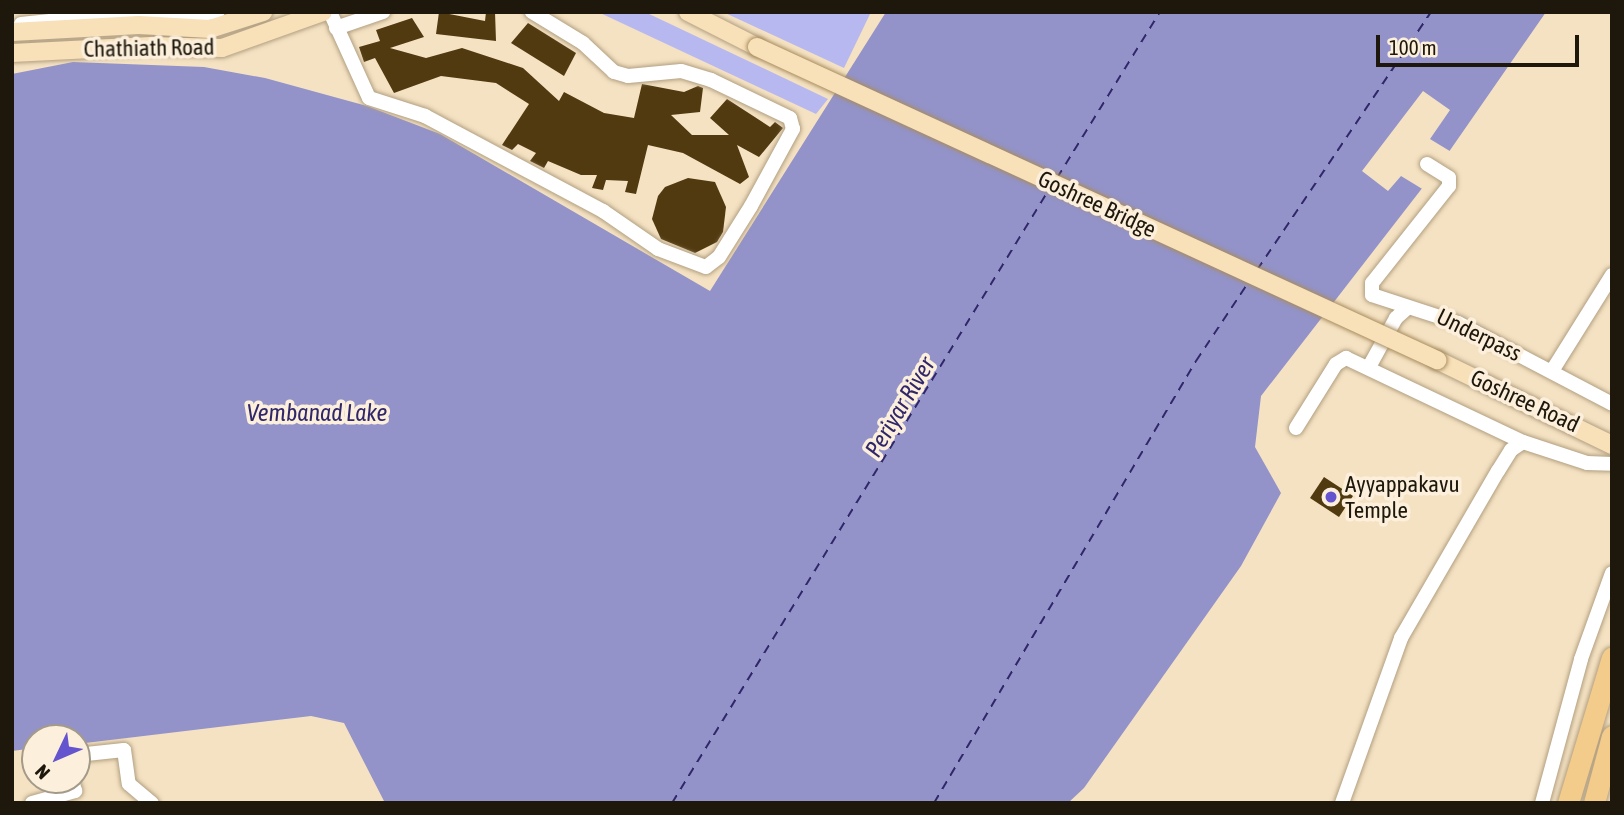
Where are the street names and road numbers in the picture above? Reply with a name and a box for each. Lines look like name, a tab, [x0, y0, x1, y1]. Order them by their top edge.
street label: Chathiath Road	[83, 33, 215, 63]
street label: Goshree Bridge	[1034, 165, 1160, 243]
street label: Underpass	[1432, 303, 1526, 367]
street label: Goshree Road	[1466, 364, 1584, 438]

